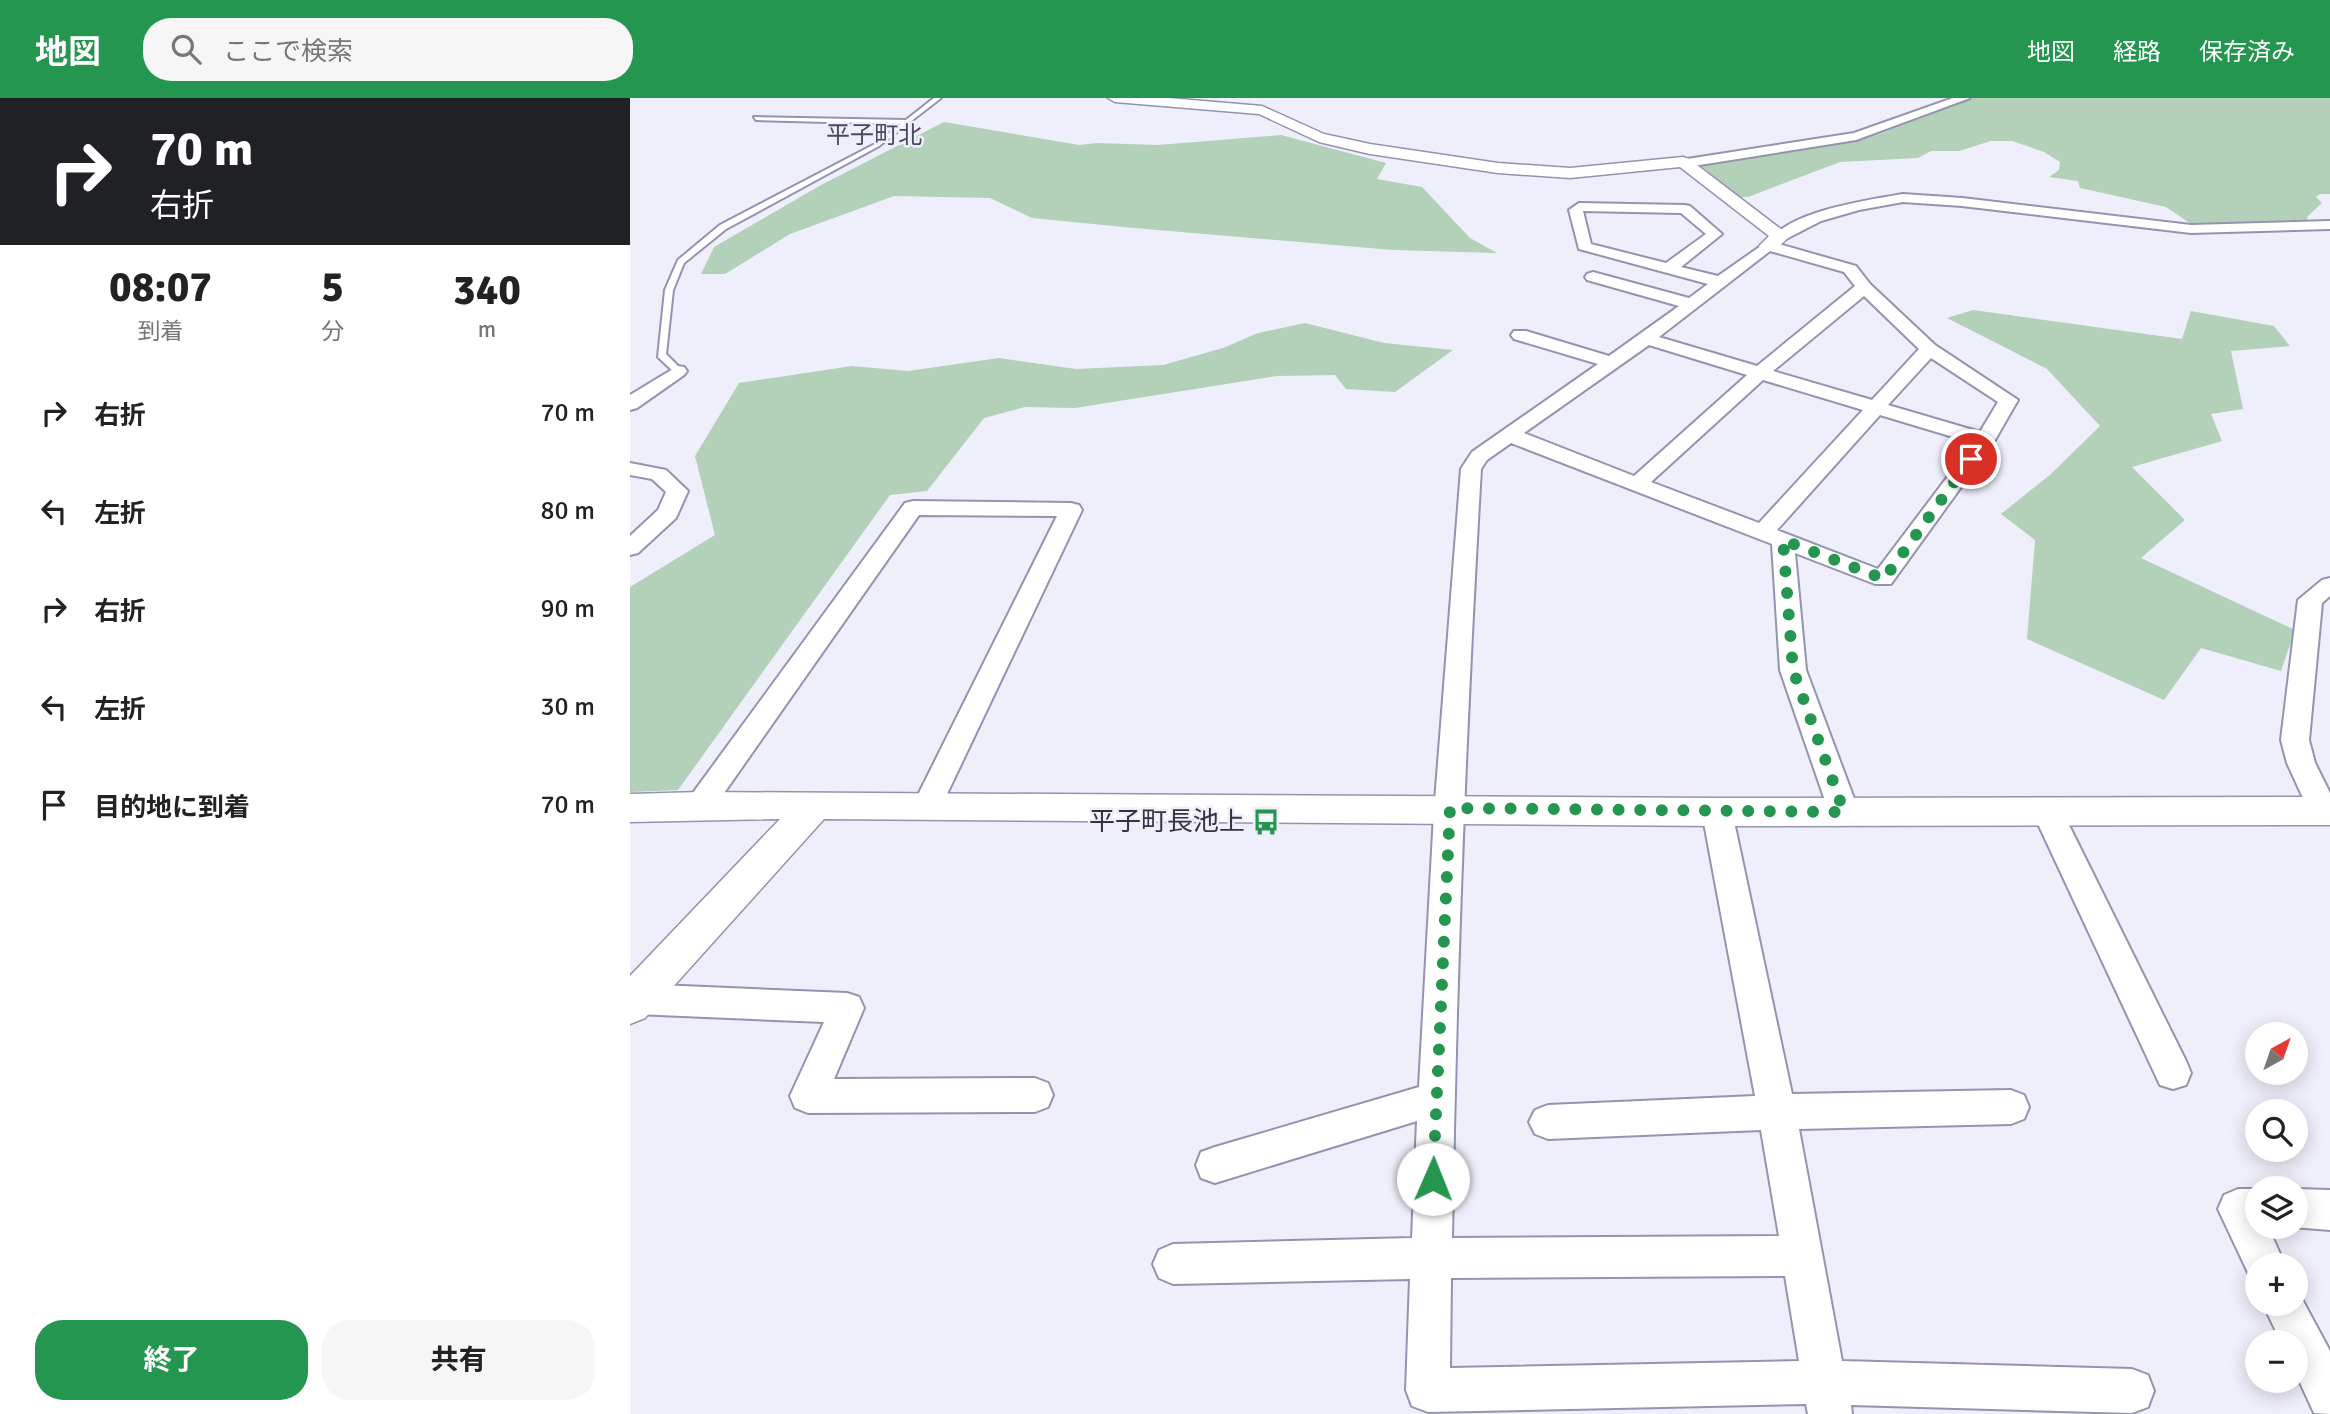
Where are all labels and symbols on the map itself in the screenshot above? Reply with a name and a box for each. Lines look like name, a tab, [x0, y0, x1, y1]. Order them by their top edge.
district label: 平子町北	[826, 120, 922, 150]
pin	[1941, 429, 2001, 489]
place label: 平子町長池上	[1089, 806, 1245, 838]
bus stop icon: 平子町長池上	[1251, 807, 1281, 837]
north arrow	[2245, 1022, 2308, 1085]
position arrow	[1396, 1142, 1470, 1216]

